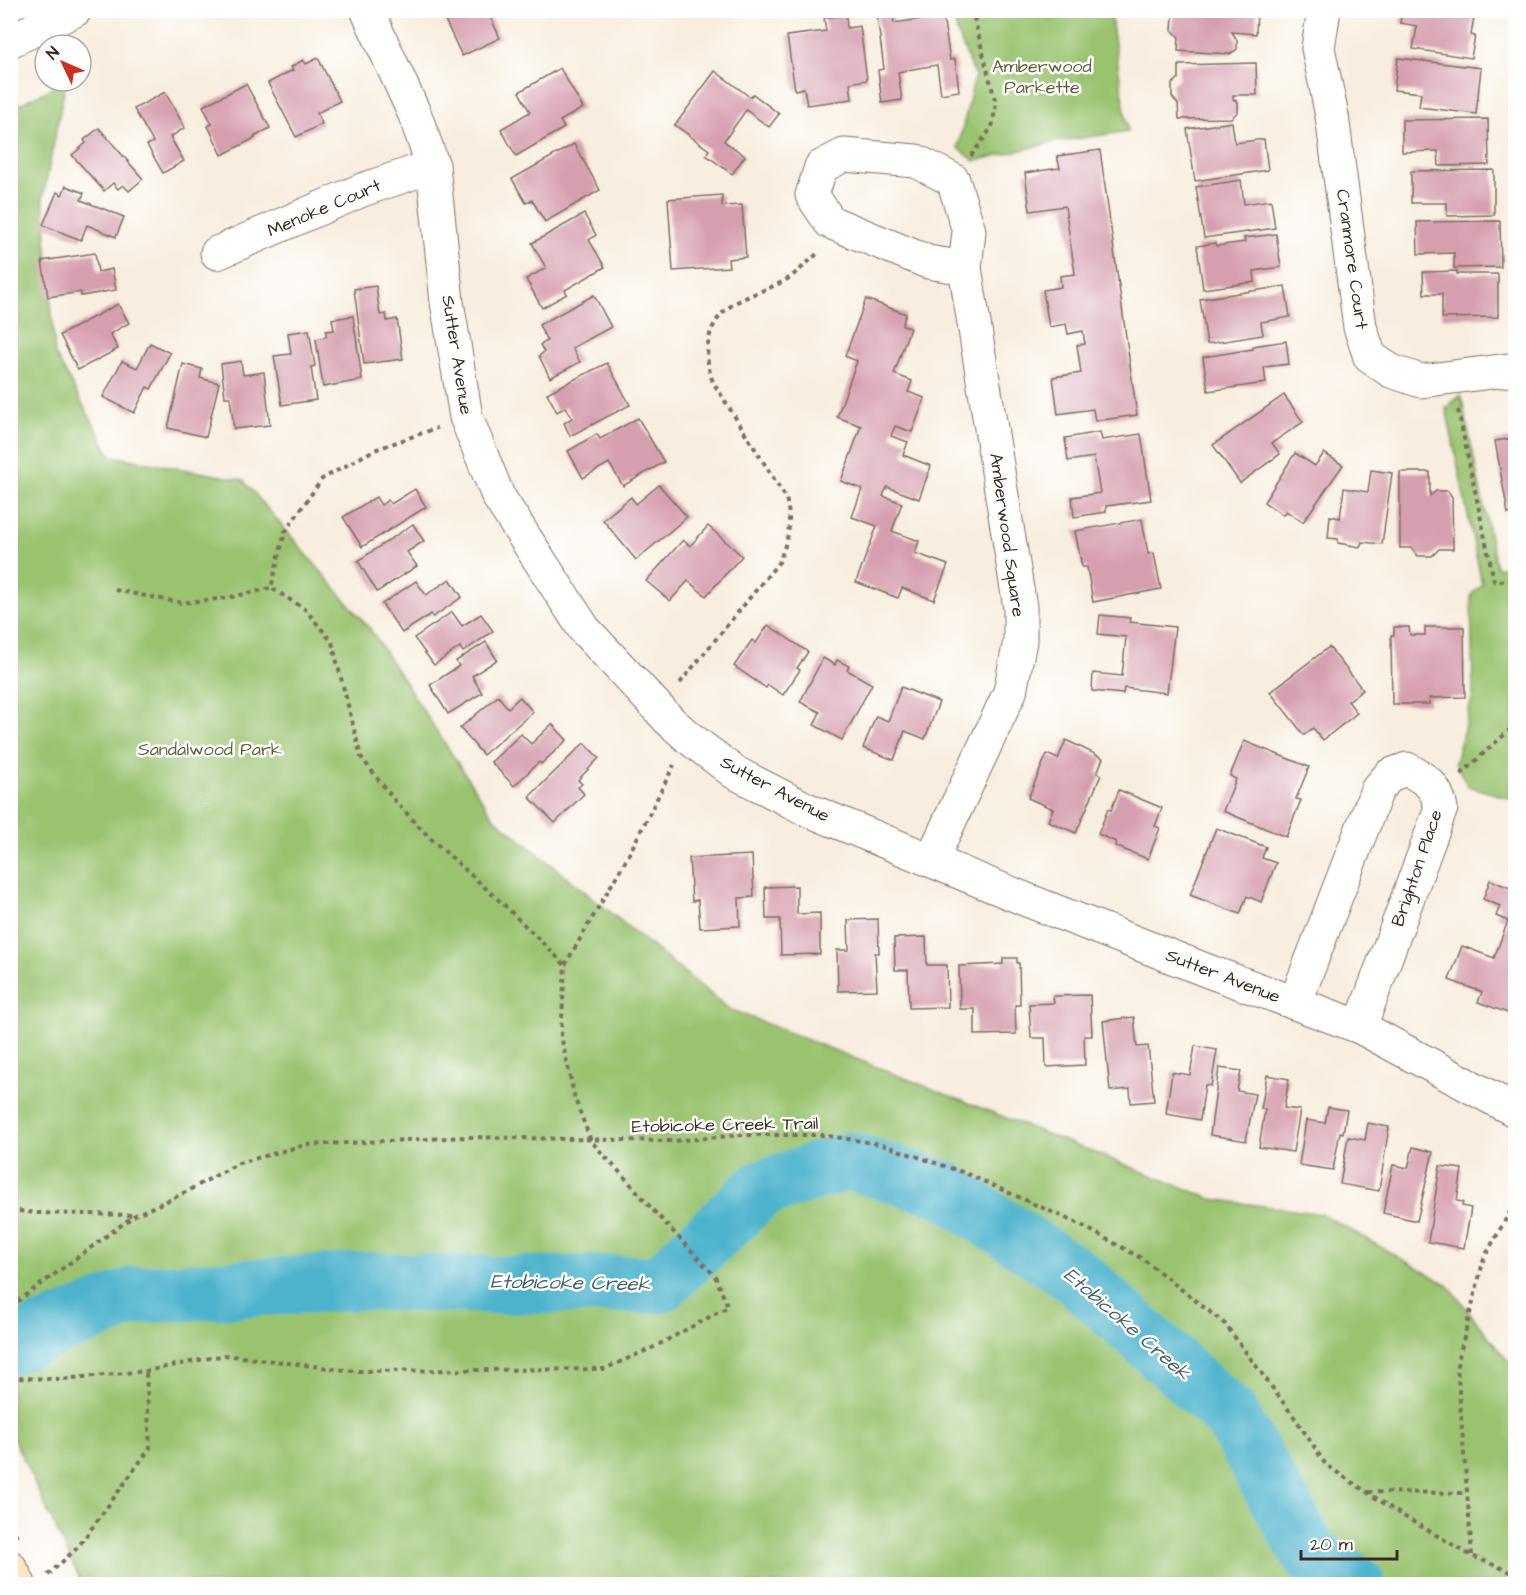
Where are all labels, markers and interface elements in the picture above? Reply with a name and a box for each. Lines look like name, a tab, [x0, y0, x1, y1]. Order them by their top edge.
north arrow	[33, 33, 93, 93]
text: N	[42, 42, 64, 65]
park label: Amberwood Parkette	[992, 54, 1092, 100]
street label: Menoke Court	[263, 173, 385, 243]
street label: Cranmore Court	[1330, 187, 1374, 331]
street label: Sutter Avenue	[435, 293, 479, 417]
street label: Amberwood Square	[983, 451, 1031, 619]
park label: Sandalwood Park	[138, 737, 282, 762]
street label: Sutter Avenue	[716, 750, 834, 828]
street label: Brighton Place	[1385, 806, 1450, 930]
street label: Sutter Avenue	[1162, 943, 1284, 1009]
street label: Etobicoke Creek Trail	[631, 1111, 819, 1139]
water label: Etobicoke Creek	[1058, 1261, 1197, 1387]
water label: Etobicoke Creek	[490, 1268, 651, 1298]
scale bar	[1301, 1523, 1397, 1561]
text: 20 m	[1310, 1532, 1353, 1557]

